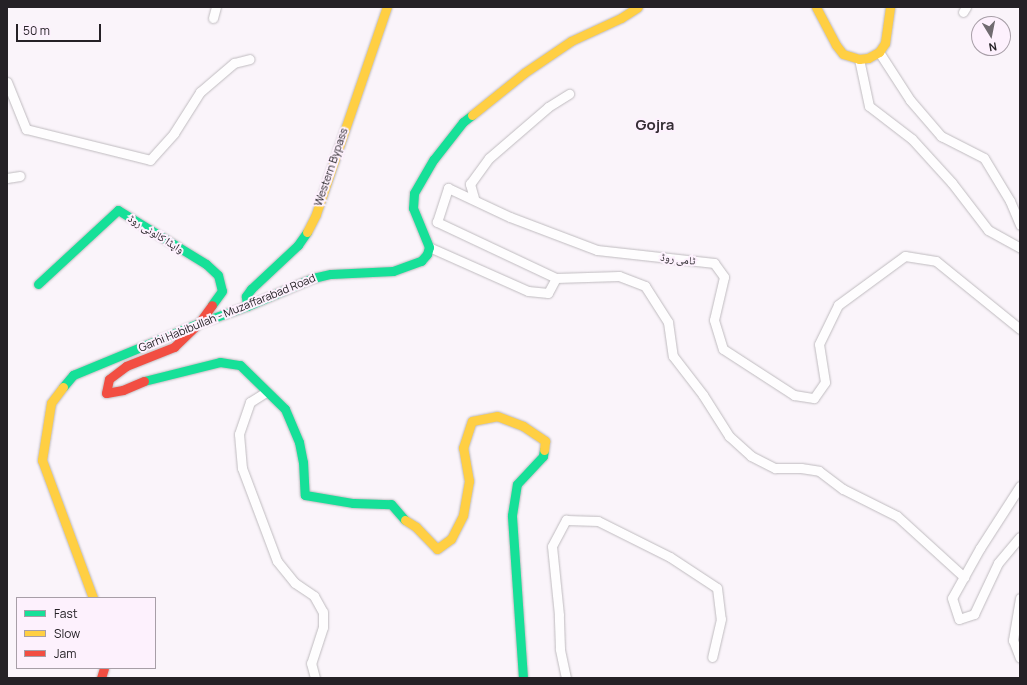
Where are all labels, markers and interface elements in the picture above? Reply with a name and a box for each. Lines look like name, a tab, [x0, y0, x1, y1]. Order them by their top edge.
scale bar	[18, 16, 103, 42]
north arrow	[971, 16, 1011, 56]
text: 50 m	[23, 22, 50, 39]
text: N	[988, 39, 998, 55]
district label: Gojra	[635, 116, 675, 134]
street label: Western Bypass	[311, 126, 351, 208]
street label: واپڈا کالونی روڈ	[126, 212, 186, 256]
street label: ٹامی روڈ	[660, 250, 696, 268]
street label: Garhi Habibullah - Muzaffarabad Road	[137, 271, 317, 355]
legend	[16, 597, 156, 669]
text: Fast	[54, 605, 78, 622]
text: Slow	[54, 625, 80, 642]
text: Jam	[54, 645, 76, 662]

